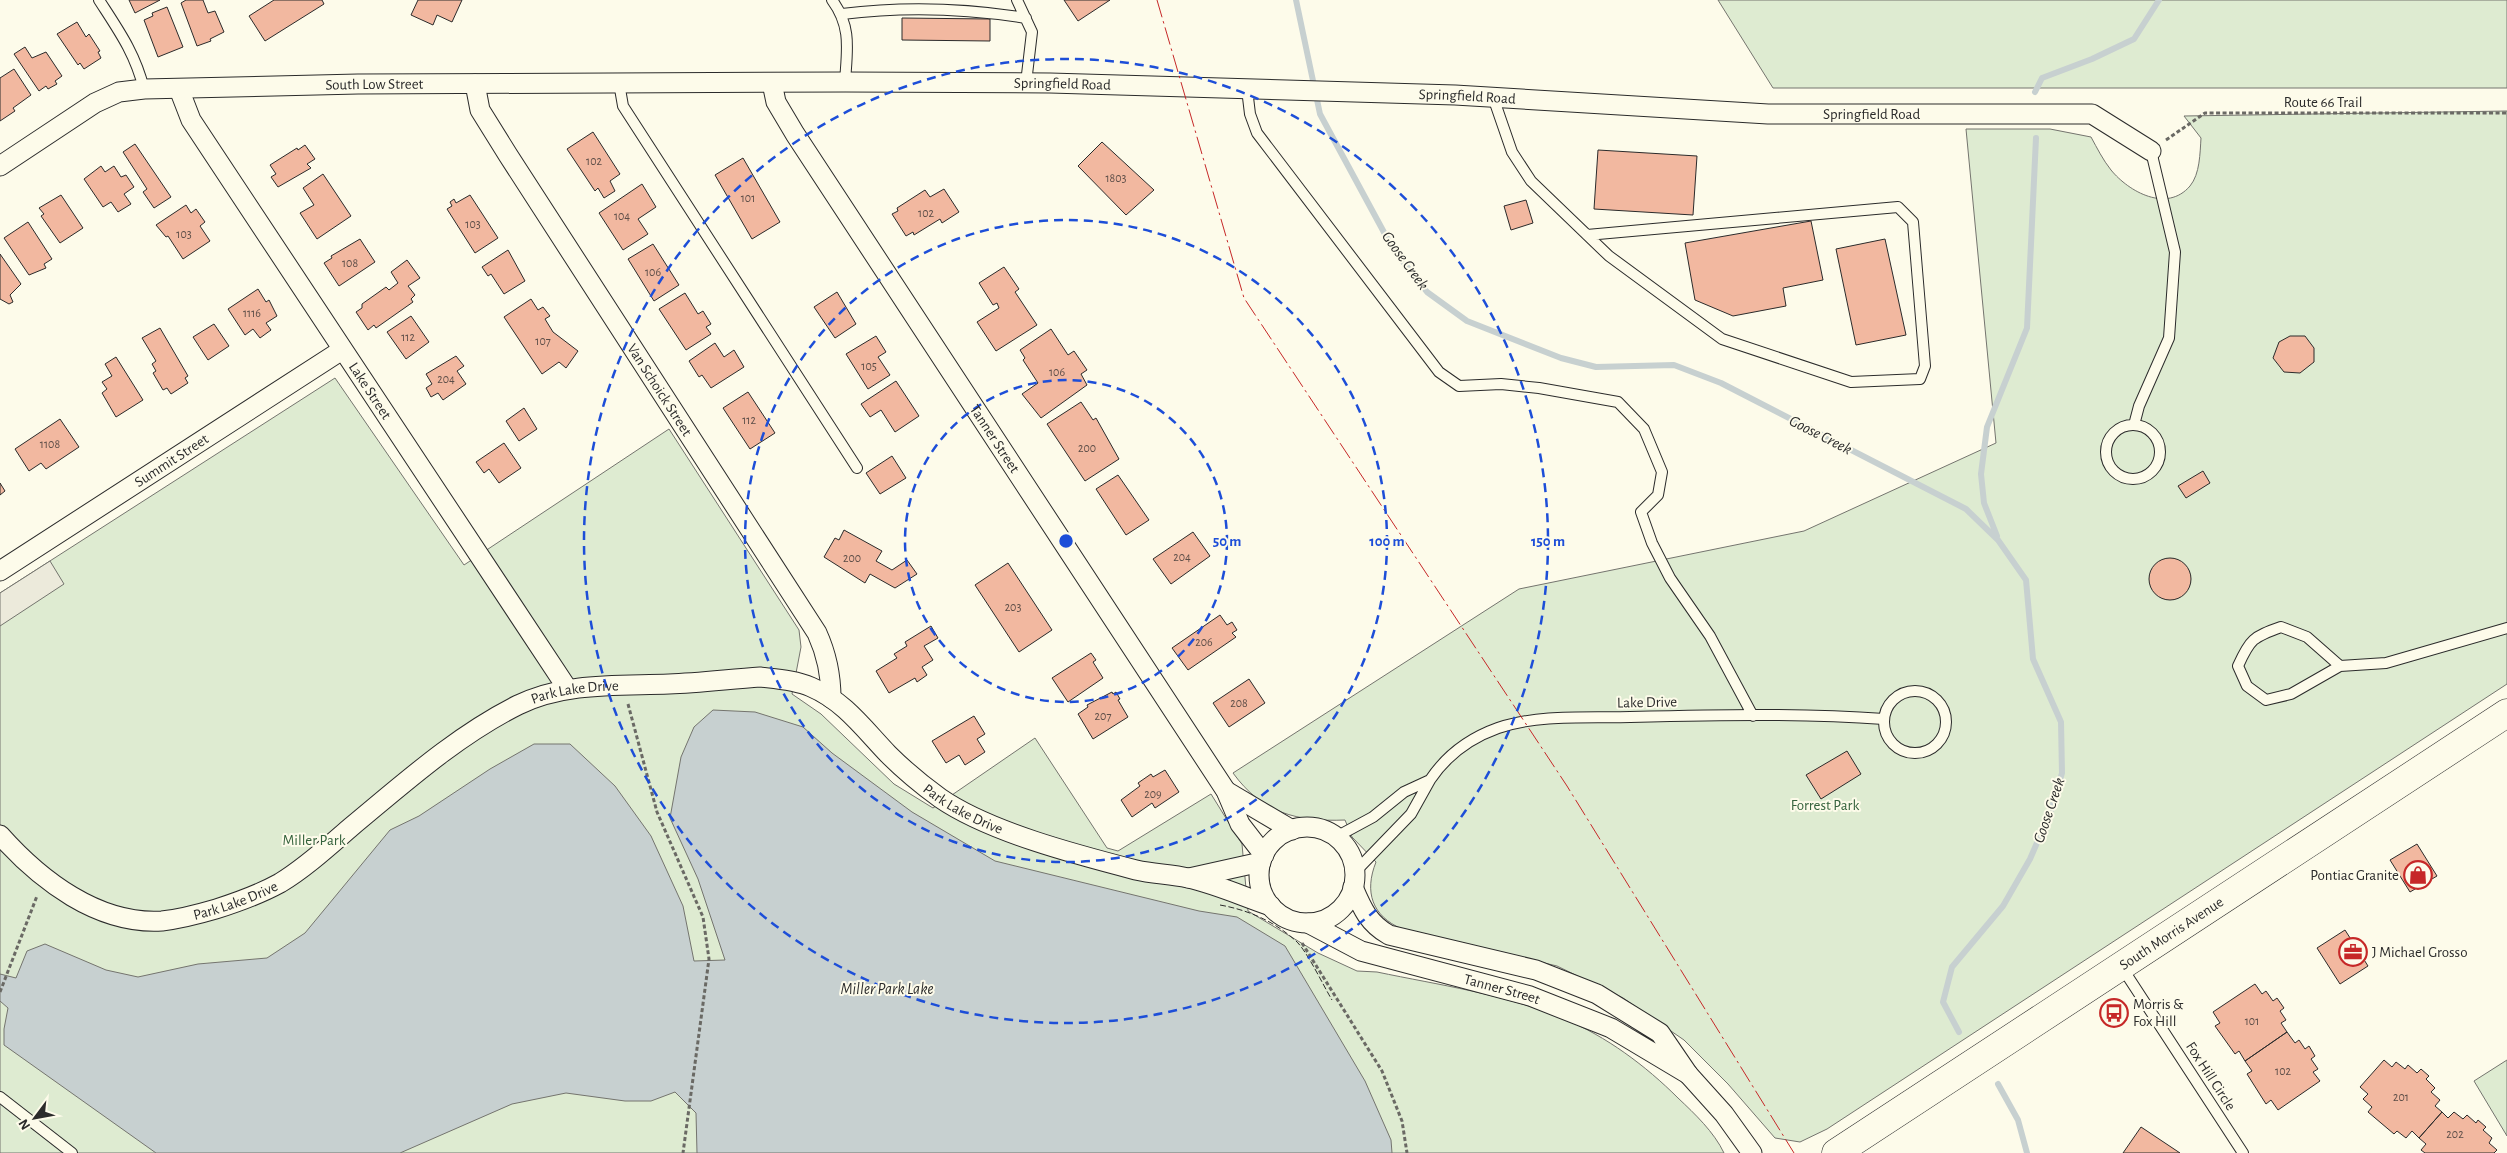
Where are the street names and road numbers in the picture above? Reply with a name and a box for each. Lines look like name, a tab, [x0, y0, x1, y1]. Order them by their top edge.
street label: Springfield Road	[1014, 76, 1111, 93]
street label: South Low Street	[325, 77, 424, 93]
street label: Springfield Road	[1418, 87, 1516, 107]
street label: Route 66 Trail	[2284, 95, 2362, 110]
street label: Springfield Road	[1823, 107, 1920, 122]
street label: Van Schoick Street	[624, 341, 695, 439]
street label: Lake Street	[346, 360, 394, 422]
street label: Tanner Street	[967, 402, 1022, 476]
street label: Summit Street	[132, 431, 211, 490]
street label: Park Lake Drive	[529, 678, 619, 707]
street label: Lake Drive	[1617, 694, 1677, 711]
street label: Park Lake Drive	[920, 781, 1005, 837]
street label: Park Lake Drive	[192, 879, 280, 923]
street label: South Morris Avenue	[2117, 894, 2226, 973]
street label: Tanner Street	[1462, 972, 1542, 1007]
street label: Fox Hill Circle	[2183, 1039, 2238, 1113]

